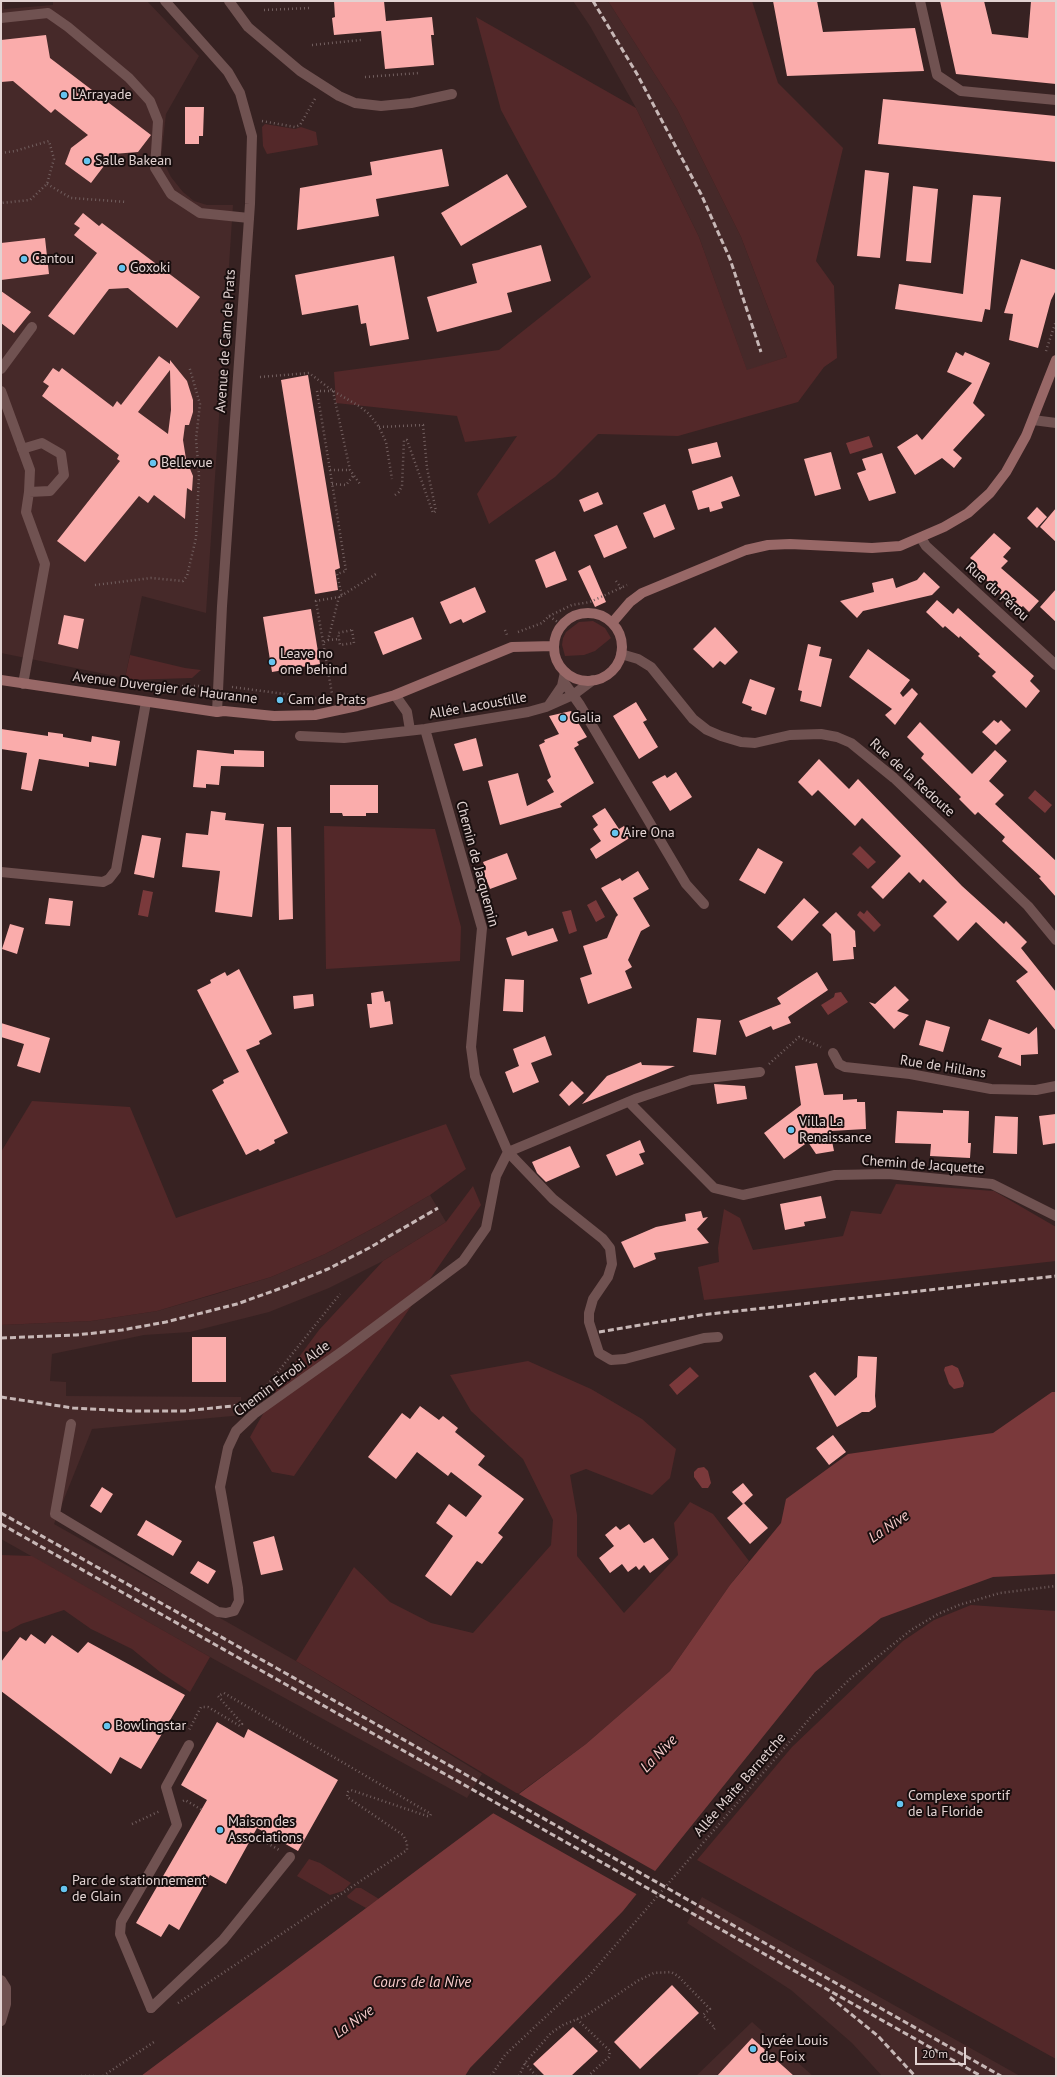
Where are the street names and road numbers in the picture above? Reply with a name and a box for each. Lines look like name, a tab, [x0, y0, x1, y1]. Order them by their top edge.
street label: Avenue de Cam de Prats	[213, 269, 239, 413]
street label: Rue du Pérou	[962, 559, 1032, 625]
street label: Avenue Duvergier de Hauranne	[72, 668, 258, 708]
street label: Allée Lacoustille	[428, 689, 528, 723]
street label: Rue de la Redoute	[866, 735, 958, 821]
street label: Chemin de Jacquemin	[452, 799, 502, 929]
street label: Rue de Hillans	[899, 1052, 987, 1082]
street label: Chemin de Jacquette	[861, 1152, 985, 1178]
street label: Chemin Errobi Alde	[231, 1337, 333, 1421]
street label: Allée Maite Barnetche	[690, 1730, 790, 1840]

